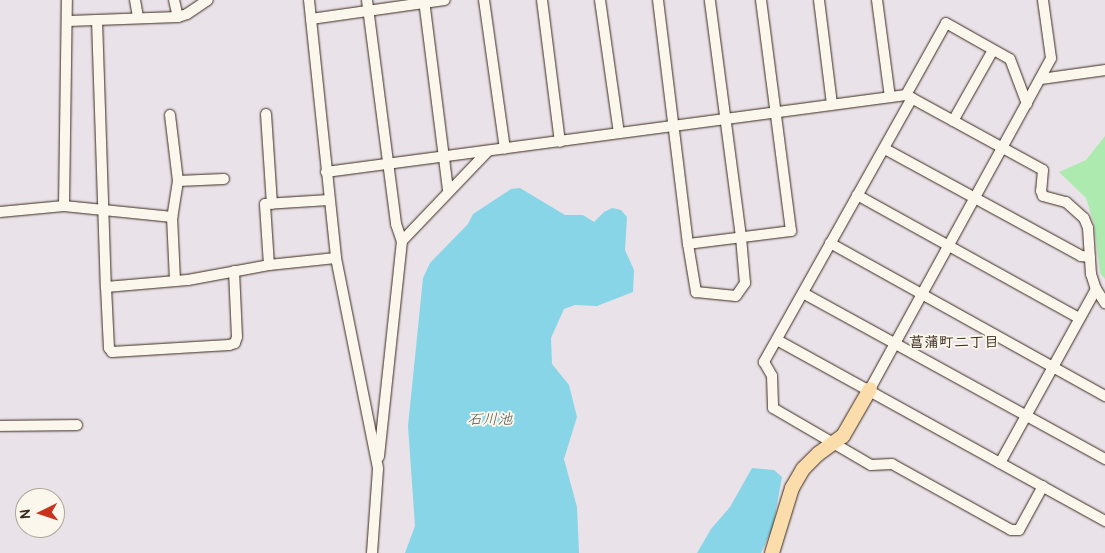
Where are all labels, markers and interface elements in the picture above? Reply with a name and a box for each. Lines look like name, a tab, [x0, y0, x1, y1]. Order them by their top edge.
district label: 菖蒲町二丁目	[909, 334, 999, 352]
water label: 石川池	[468, 411, 512, 429]
north arrow	[15, 488, 65, 538]
text: N	[17, 509, 34, 519]

